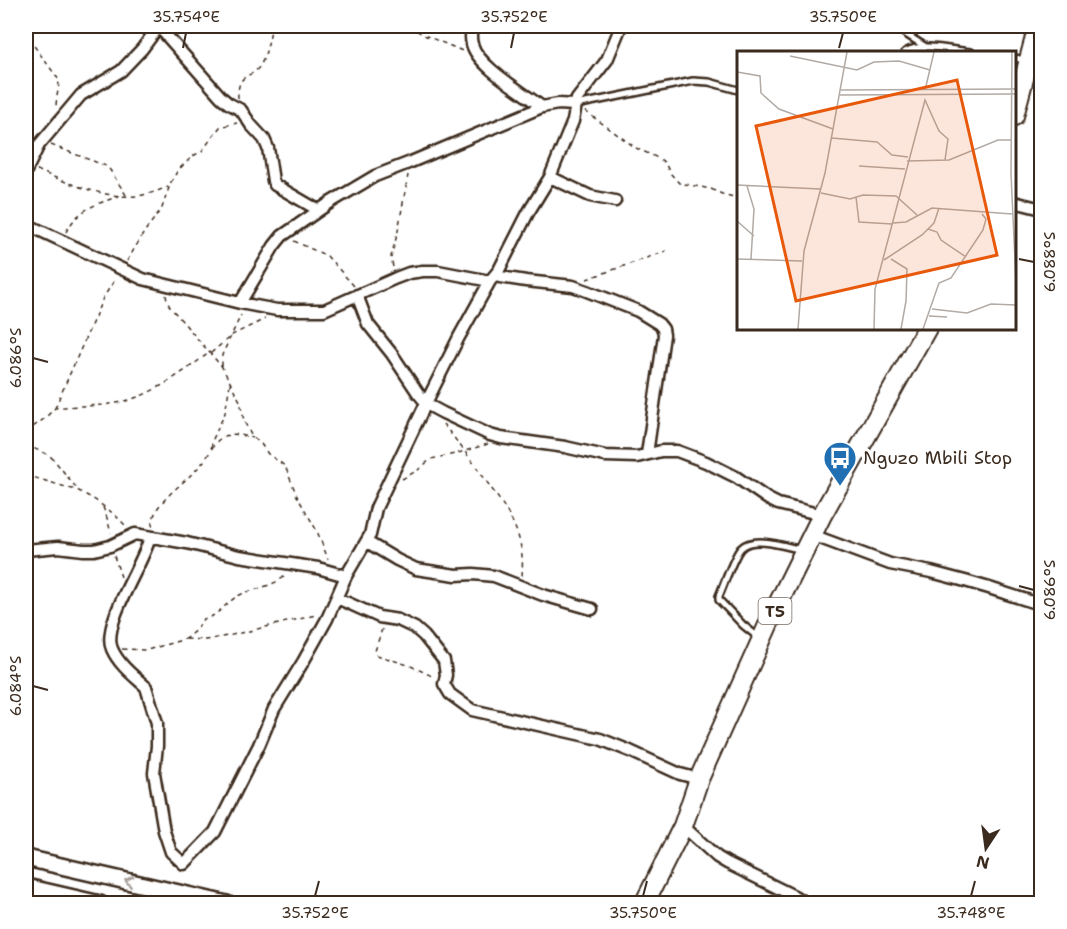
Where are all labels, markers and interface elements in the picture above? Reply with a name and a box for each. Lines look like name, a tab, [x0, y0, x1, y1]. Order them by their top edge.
text: 35.754°E	[152, 7, 220, 27]
text: 35.752°E	[480, 7, 548, 27]
text: 35.750°E	[809, 7, 877, 27]
inset map	[737, 51, 1016, 330]
text: 6.088°S	[1040, 232, 1060, 292]
text: 6.086°S	[6, 328, 26, 388]
bus stop icon: Nguzo Mbili Stop	[822, 440, 858, 487]
place label: Nguzo Mbili Stop	[863, 446, 1012, 470]
text: 6.086°S	[1040, 560, 1060, 620]
road number: T5	[758, 598, 792, 624]
text: 6.084°S	[6, 656, 26, 716]
north arrow	[956, 818, 1016, 878]
text: N	[974, 850, 991, 874]
one-way arrow	[124, 876, 134, 889]
text: 35.752°E	[281, 903, 349, 923]
text: 35.750°E	[609, 903, 677, 923]
text: 35.748°E	[937, 903, 1005, 923]

